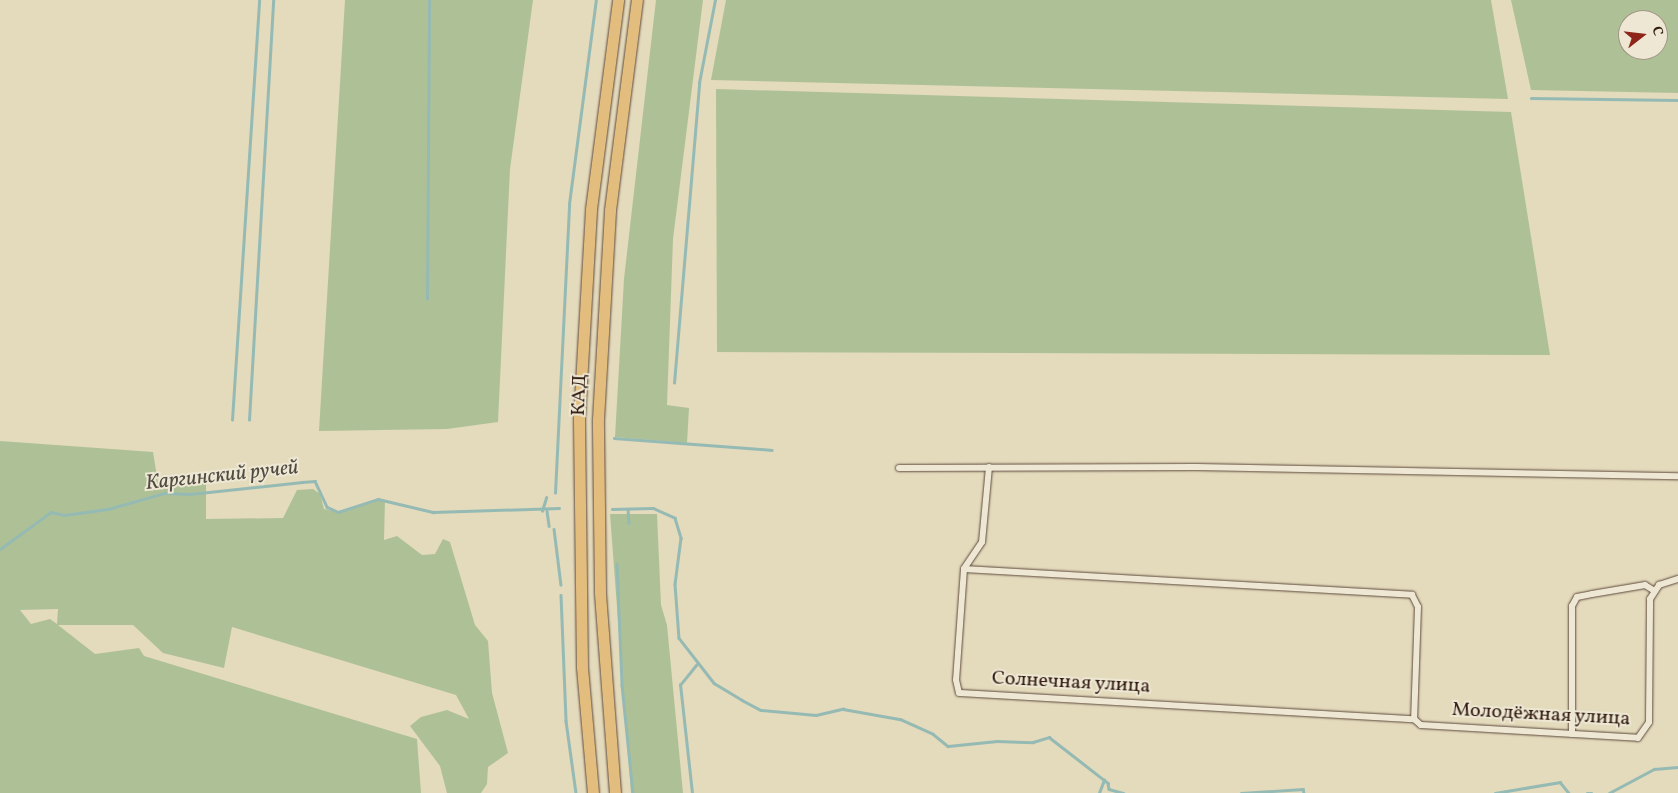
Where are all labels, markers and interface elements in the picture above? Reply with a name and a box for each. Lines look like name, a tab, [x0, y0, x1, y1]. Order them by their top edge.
north arrow	[1618, 10, 1668, 60]
text: С	[1647, 24, 1667, 38]
street label: КАД	[567, 374, 593, 416]
water label: Каргинский ручей	[144, 455, 300, 497]
street label: Солнечная улица	[991, 667, 1151, 699]
street label: Молодёжная улица	[1451, 698, 1631, 732]

